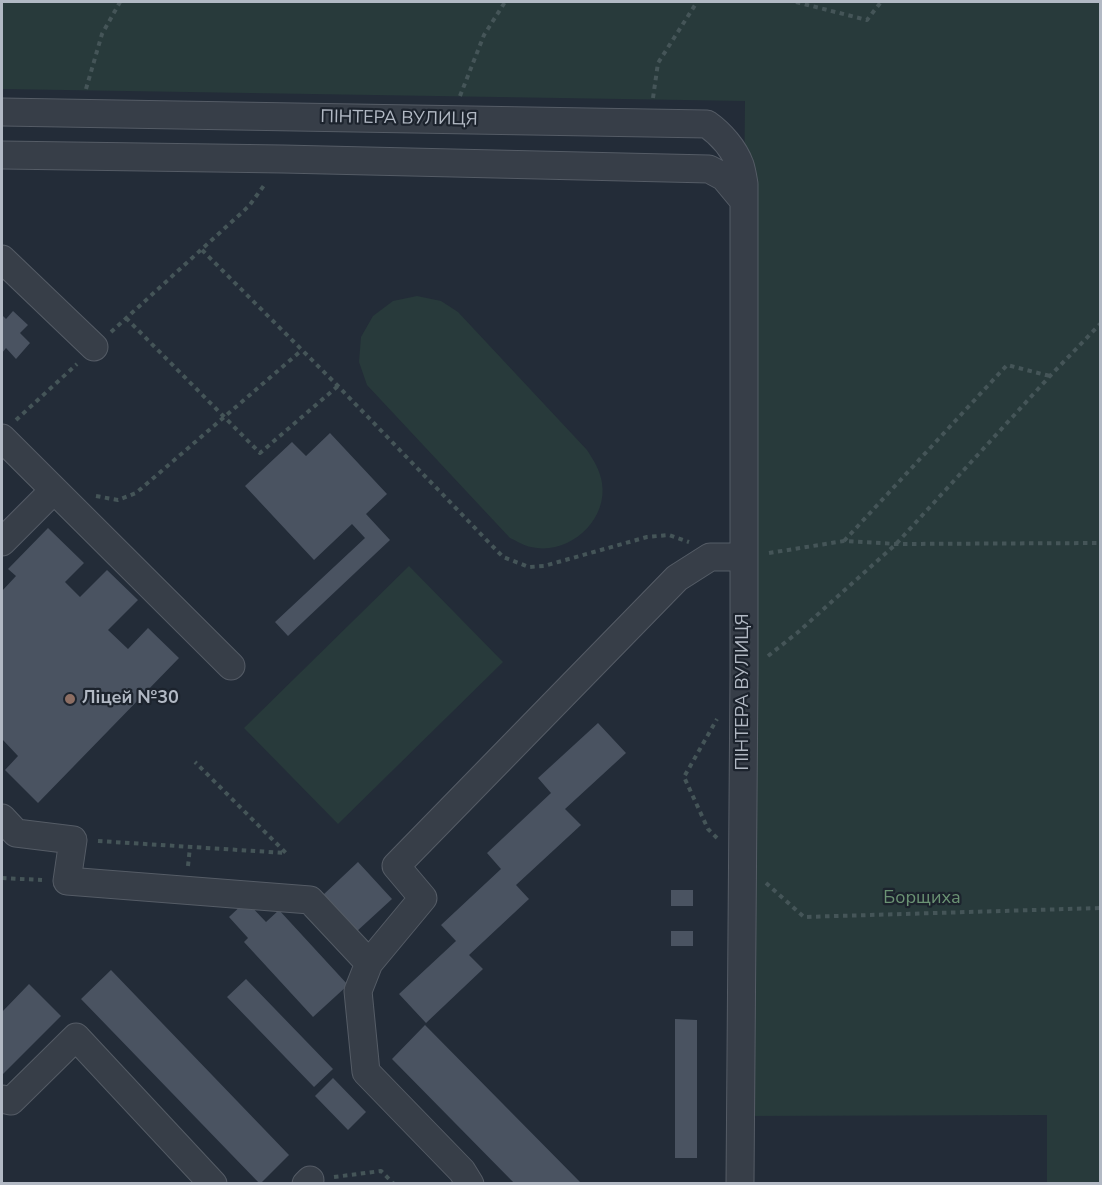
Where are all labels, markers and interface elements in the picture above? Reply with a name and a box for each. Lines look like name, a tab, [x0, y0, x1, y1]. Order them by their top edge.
street label: ПІНТЕРА ВУЛИЦЯ	[320, 107, 478, 131]
street label: ПІНТЕРА ВУЛИЦЯ	[733, 613, 755, 771]
place label: Ліцей №30	[82, 688, 179, 710]
marker: Ліцей №30	[63, 692, 77, 706]
park label: Борщиха	[883, 888, 961, 910]

